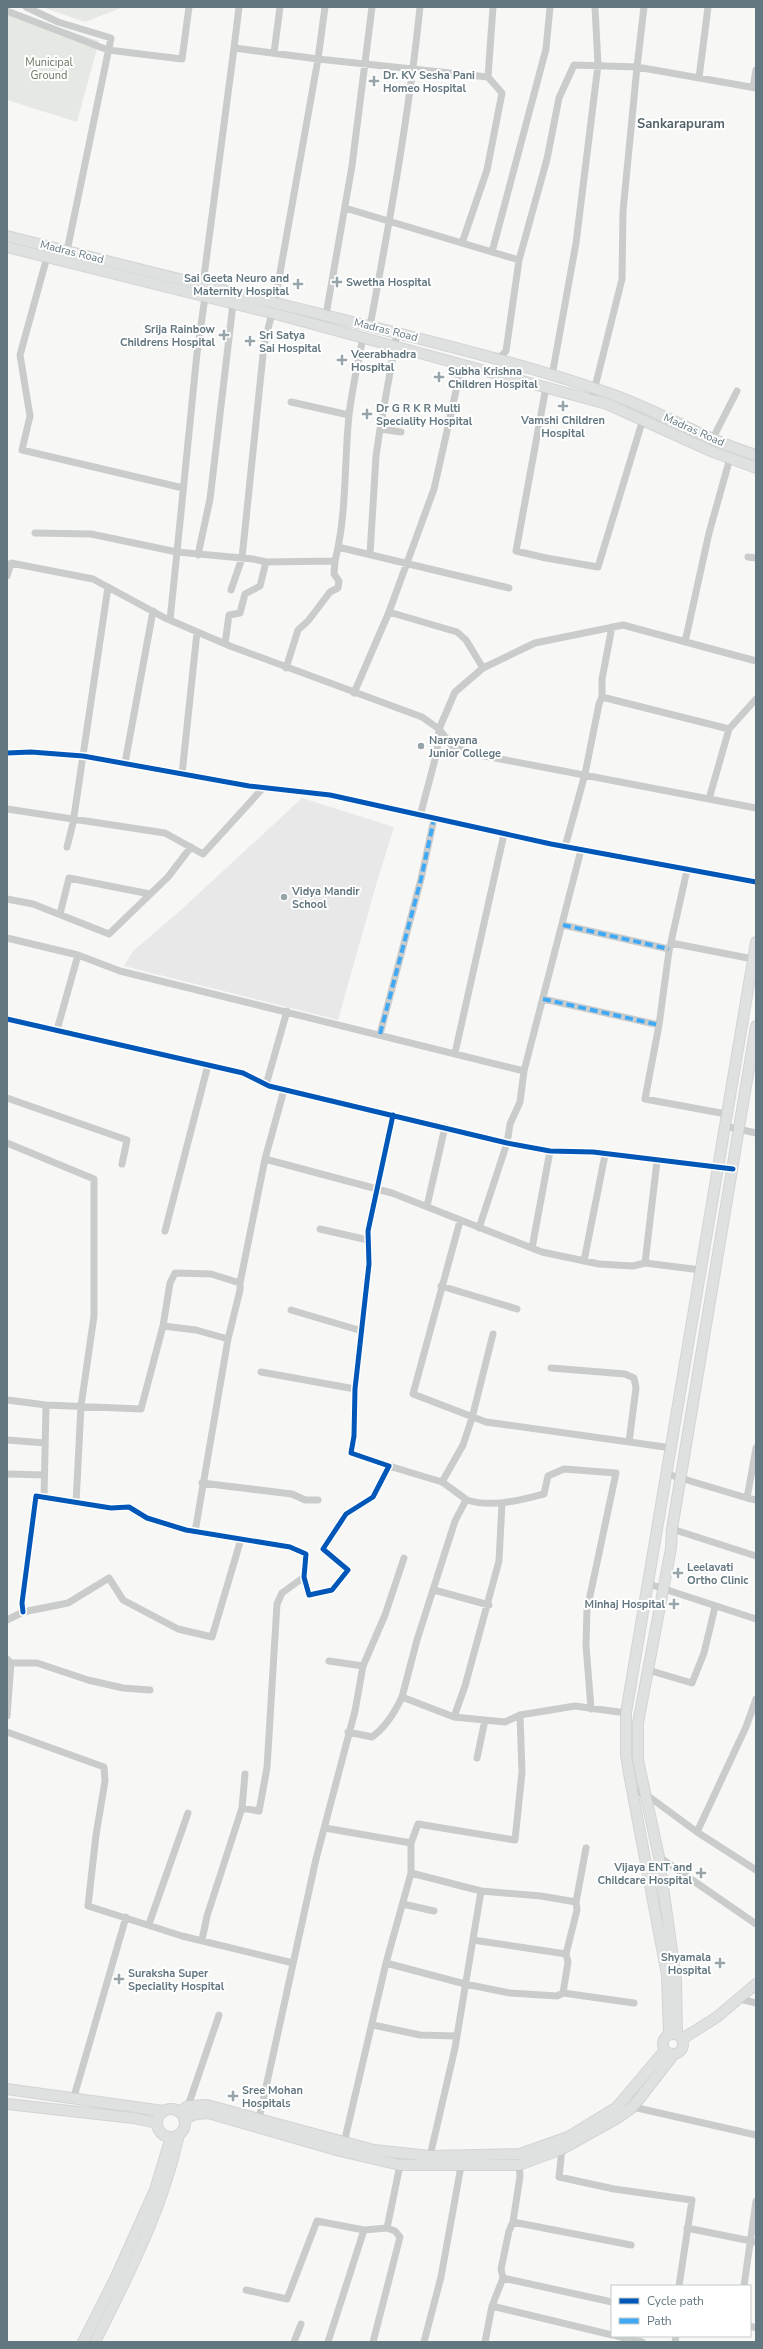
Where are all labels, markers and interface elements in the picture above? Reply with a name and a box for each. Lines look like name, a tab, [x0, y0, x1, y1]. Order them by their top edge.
park label: Municipal Ground	[25, 55, 73, 83]
place label: Dr. KV Sesha Pani Homeo Hospital	[383, 68, 475, 96]
marker: Dr. KV Sesha Pani Homeo Hospital	[368, 75, 380, 87]
district label: Sankarapuram	[637, 115, 725, 133]
street label: Madras Road	[39, 237, 105, 267]
place label: Sai Geeta Neuro and Maternity Hospital	[184, 271, 289, 299]
place label: Swetha Hospital	[346, 275, 432, 290]
marker: Swetha Hospital	[331, 276, 343, 288]
marker: Sai Geeta Neuro and Maternity Hospital	[292, 278, 304, 290]
street label: Madras Road	[353, 315, 419, 345]
place label: Srija Rainbow Childrens Hospital	[120, 322, 216, 350]
place label: Sri Satya Sai Hospital	[259, 328, 322, 356]
marker: Srija Rainbow Childrens Hospital	[218, 329, 230, 341]
marker: Sri Satya Sai Hospital	[244, 335, 256, 347]
place label: Veerabhadra Hospital	[350, 347, 416, 375]
marker: Veerabhadra Hospital	[336, 354, 348, 366]
place label: Subha Krishna Children Hospital	[448, 364, 538, 392]
marker: Subha Krishna Children Hospital	[433, 371, 445, 383]
marker: Vamshi Children Hospital	[557, 400, 569, 412]
place label: Dr G R K R Multi Speciality Hospital	[376, 401, 473, 429]
marker: Dr G R K R Multi Speciality Hospital	[361, 408, 373, 420]
street label: Madras Road	[661, 410, 727, 450]
place label: Vamshi Children Hospital	[520, 413, 605, 441]
place label: Narayana Junior College	[428, 733, 501, 761]
marker: Narayana Junior College	[416, 741, 426, 751]
place label: Vidya Mandir School	[291, 884, 360, 912]
marker: Vidya Mandir School	[279, 892, 289, 902]
place label: Leelavati Ortho Clinic	[687, 1560, 749, 1588]
marker: Leelavati Ortho Clinic	[672, 1567, 684, 1579]
place label: Minhaj Hospital	[585, 1597, 665, 1612]
marker: Minhaj Hospital	[668, 1598, 680, 1610]
place label: Vijaya ENT and Childcare Hospital	[598, 1860, 692, 1888]
marker: Vijaya ENT and Childcare Hospital	[695, 1867, 707, 1879]
place label: Shyamala Hospital	[661, 1950, 711, 1978]
marker: Shyamala Hospital	[714, 1957, 726, 1969]
place label: Suraksha Super Speciality Hospital	[128, 1966, 225, 1994]
marker: Suraksha Super Speciality Hospital	[113, 1973, 125, 1985]
place label: Sree Mohan Hospitals	[242, 2083, 303, 2111]
marker: Sree Mohan Hospitals	[227, 2090, 239, 2102]
legend	[611, 2285, 751, 2337]
text: Cycle path	[647, 2293, 704, 2309]
text: Path	[647, 2313, 672, 2329]

